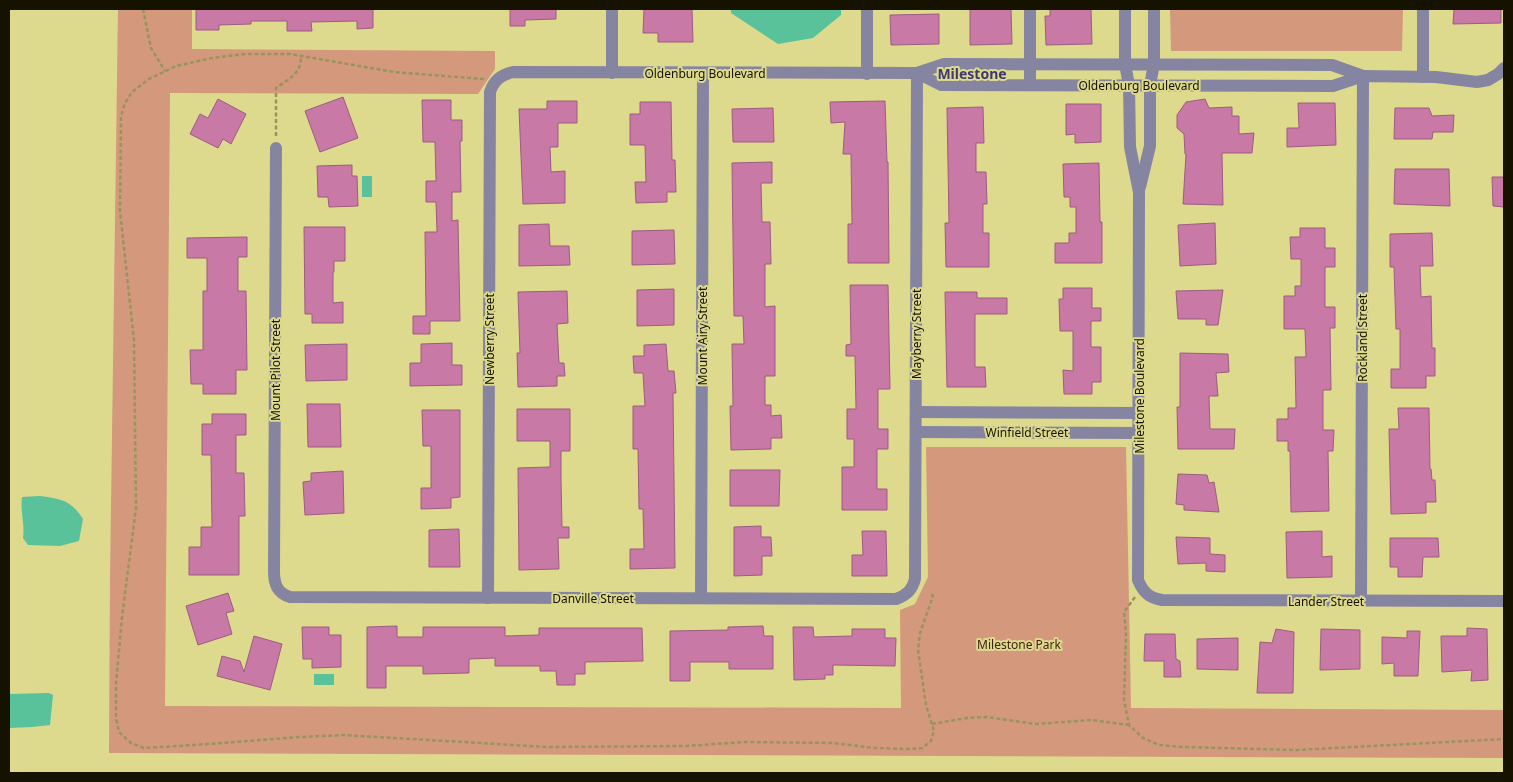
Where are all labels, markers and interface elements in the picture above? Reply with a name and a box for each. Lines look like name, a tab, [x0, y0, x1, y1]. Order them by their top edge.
district label: Milestone	[937, 64, 1007, 83]
street label: Oldenburg Boulevard	[644, 65, 766, 82]
street label: Oldenburg Boulevard	[1078, 77, 1200, 94]
street label: Mount Airy Street	[694, 286, 711, 385]
street label: Mayberry Street	[908, 288, 925, 379]
street label: Newberry Street	[481, 292, 498, 385]
street label: Rockland Street	[1354, 293, 1371, 382]
street label: Mount Pilot Street	[267, 318, 284, 421]
street label: Milestone Boulevard	[1131, 338, 1148, 454]
street label: Winfield Street	[986, 424, 1069, 441]
street label: Danville Street	[552, 590, 635, 607]
street label: Lander Street	[1288, 593, 1365, 610]
park label: Milestone Park	[977, 636, 1062, 653]

